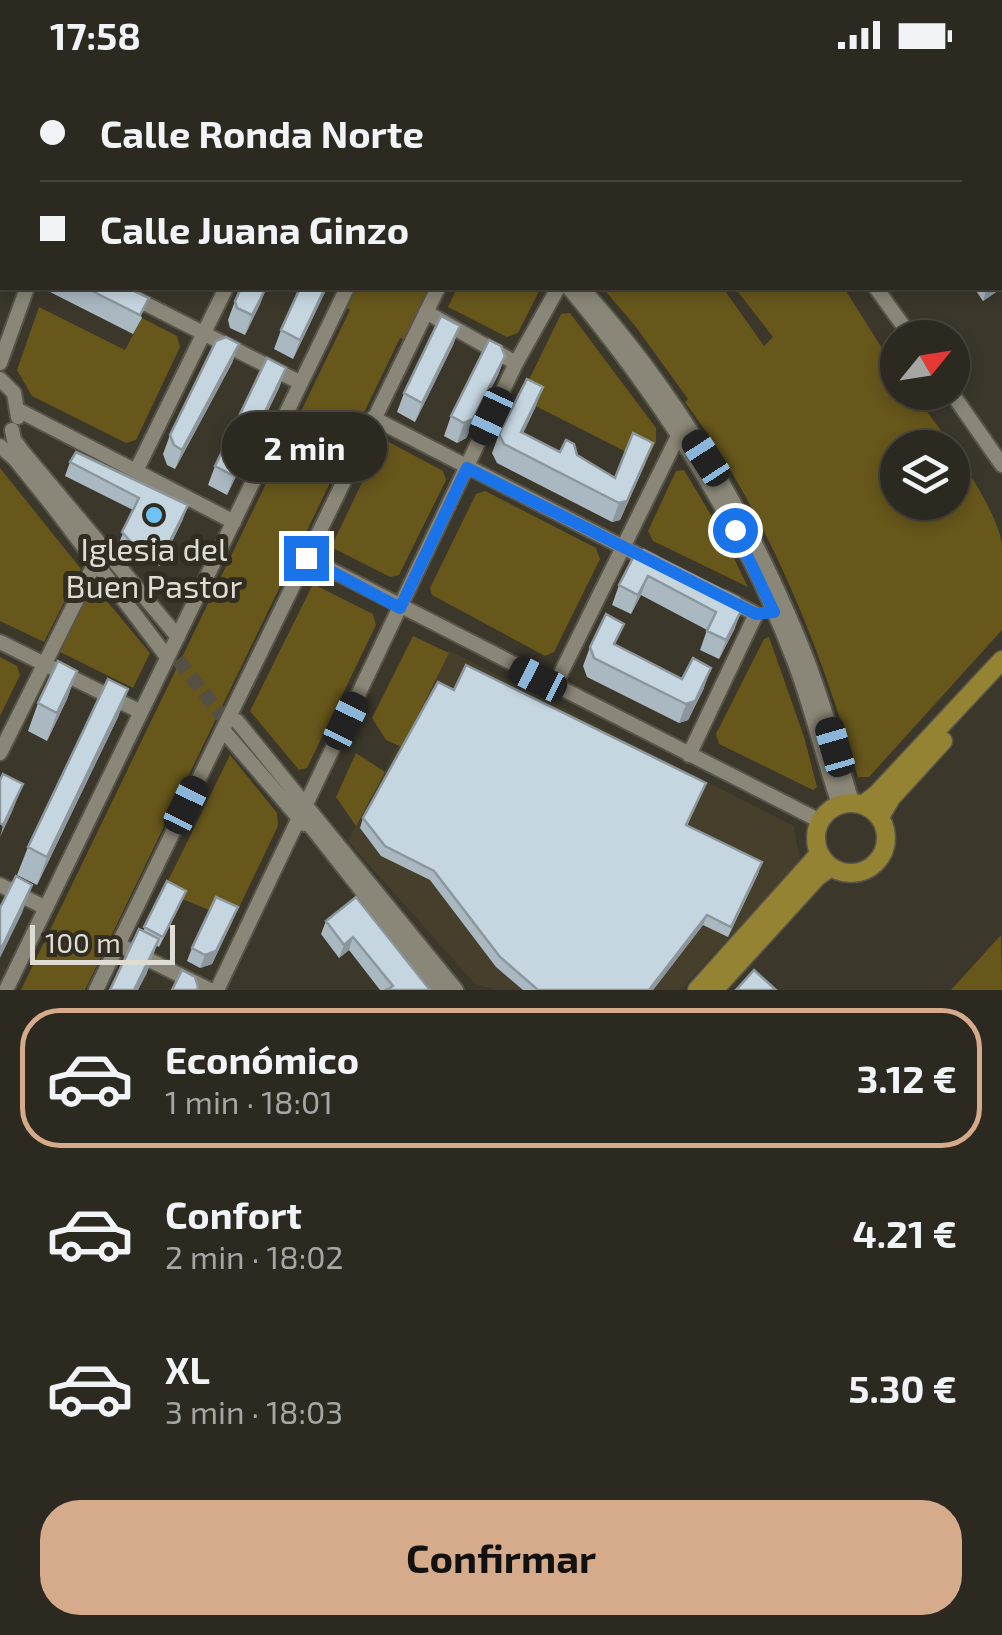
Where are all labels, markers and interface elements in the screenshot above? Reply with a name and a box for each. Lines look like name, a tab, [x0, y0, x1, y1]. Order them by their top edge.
text: 17:58	[50, 12, 141, 58]
text: Calle Ronda Norte	[100, 110, 424, 156]
text: Calle Juana Ginzo	[100, 206, 409, 252]
north arrow	[880, 320, 970, 410]
map controls	[880, 320, 970, 520]
car	[465, 382, 517, 450]
callout: 2 min	[224, 413, 388, 483]
car	[677, 425, 735, 491]
text: 2 min	[264, 428, 345, 466]
button: layers	[880, 430, 970, 520]
marker: Iglesia del Buen Pastor	[143, 504, 165, 526]
route start	[713, 508, 758, 553]
place label: Iglesia del Buen Pastor	[66, 529, 243, 604]
route end	[284, 536, 329, 581]
car	[504, 652, 572, 706]
car	[319, 687, 373, 755]
car	[812, 714, 858, 780]
car	[159, 771, 213, 839]
scale bar	[30, 920, 175, 964]
text: 100 m	[45, 925, 121, 959]
icon: car	[45, 1033, 135, 1123]
text: Económico	[165, 1036, 359, 1082]
text: 3.12 €	[857, 1055, 957, 1101]
text: 1 min · 18:01	[165, 1082, 333, 1120]
icon: car	[45, 1188, 135, 1278]
text: Confort	[165, 1191, 302, 1237]
text: 4.21 €	[852, 1210, 957, 1256]
text: 2 min · 18:02	[165, 1237, 344, 1275]
icon: car	[45, 1343, 135, 1433]
text: XL	[165, 1346, 210, 1392]
text: 5.30 €	[849, 1365, 957, 1411]
text: 3 min · 18:03	[165, 1392, 343, 1430]
button: Confirmar	[40, 1500, 962, 1615]

